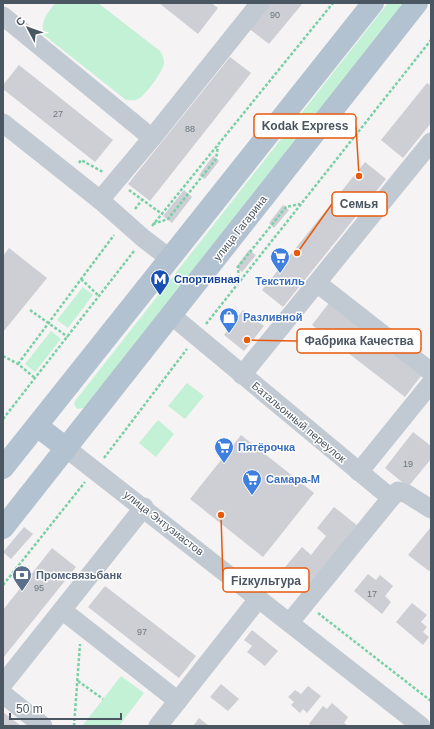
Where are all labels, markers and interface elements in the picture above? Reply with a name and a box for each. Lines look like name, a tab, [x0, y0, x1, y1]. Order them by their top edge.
north arrow	[8, 8, 48, 48]
house number: 90	[270, 10, 280, 20]
text: С	[13, 14, 28, 28]
house number: 27	[53, 109, 63, 119]
callout: Kodak Express	[254, 114, 356, 138]
text: Kodak Express	[262, 119, 349, 133]
house number: 88	[185, 124, 195, 134]
street label: улица Гагарина	[211, 192, 270, 263]
callout: Семья	[332, 192, 387, 216]
text: Семья	[340, 197, 378, 211]
supermarket icon: Текстиль	[269, 246, 291, 274]
metro station icon: Спортивная	[149, 268, 171, 296]
place label: Спортивная	[174, 273, 240, 285]
place label: Текстиль	[255, 275, 305, 287]
shop icon: Разливной	[218, 306, 240, 334]
place label: Разливной	[243, 311, 302, 323]
callout: Фабрика Качества	[297, 329, 421, 353]
text: Фабрика Качества	[305, 334, 414, 348]
street label: Батальонный переулок	[250, 379, 348, 465]
supermarket icon: Пятёрочка	[213, 436, 235, 464]
place label: Пятёрочка	[238, 441, 296, 453]
house number: 19	[403, 459, 413, 469]
supermarket icon: Самара-М	[241, 468, 263, 496]
place label: Самара-М	[266, 473, 320, 485]
street label: улица Энтузиастов	[122, 488, 206, 558]
bank icon: Промсвязьбанк	[11, 564, 33, 592]
callout: Fizкультура	[223, 568, 309, 592]
place label: Промсвязьбанк	[36, 569, 122, 581]
text: Fizкультура	[231, 574, 301, 588]
house number: 95	[34, 583, 44, 593]
house number: 17	[367, 589, 377, 599]
house number: 97	[137, 627, 147, 637]
scale bar	[10, 695, 121, 721]
text: 50 m	[16, 702, 43, 716]

